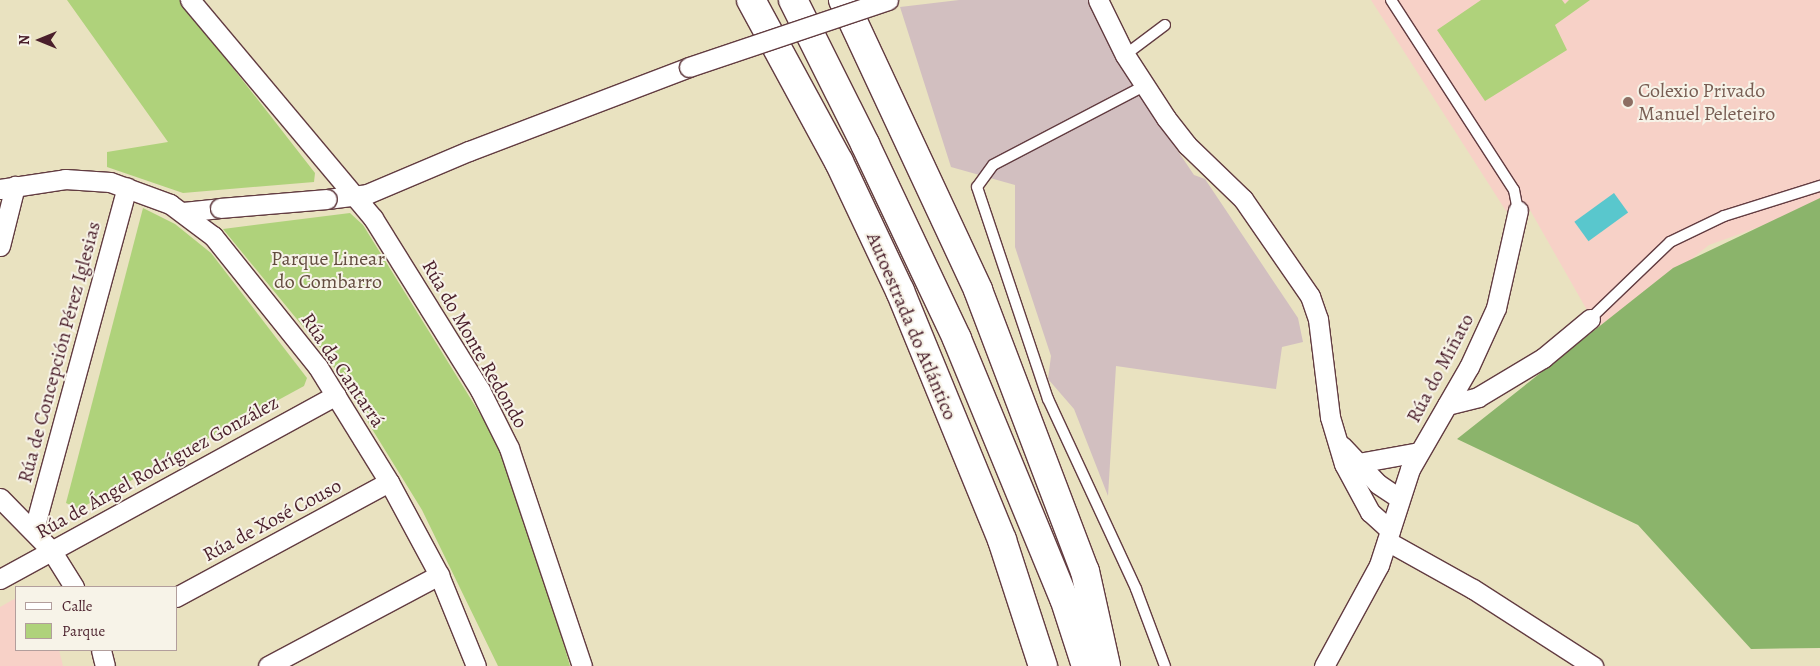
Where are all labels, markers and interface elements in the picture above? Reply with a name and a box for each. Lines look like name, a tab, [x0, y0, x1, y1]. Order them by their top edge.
north arrow	[15, 15, 65, 65]
text: N	[15, 35, 34, 45]
place label: Colexio Privado Manuel Peleteiro	[1638, 78, 1775, 125]
marker: Colexio Privado Manuel Peleteiro	[1622, 96, 1634, 108]
street label: Rúa de Concepción Pérez Iglesias	[13, 219, 105, 485]
street label: Autoestrada do Atlántico	[862, 229, 962, 423]
park label: Parque Linear do Combarro	[271, 247, 385, 294]
street label: Rúa do Monte Redondo	[417, 256, 533, 432]
street label: Rúa da Cantarrá	[296, 308, 390, 432]
street label: Rúa do Miñato	[1401, 309, 1479, 427]
street label: Rúa de Ángel Rodríguez González	[32, 390, 282, 544]
street label: Rúa de Xosé Couso	[199, 473, 345, 567]
legend	[15, 586, 178, 651]
text: Calle	[62, 596, 92, 616]
text: Parque	[62, 621, 105, 641]

